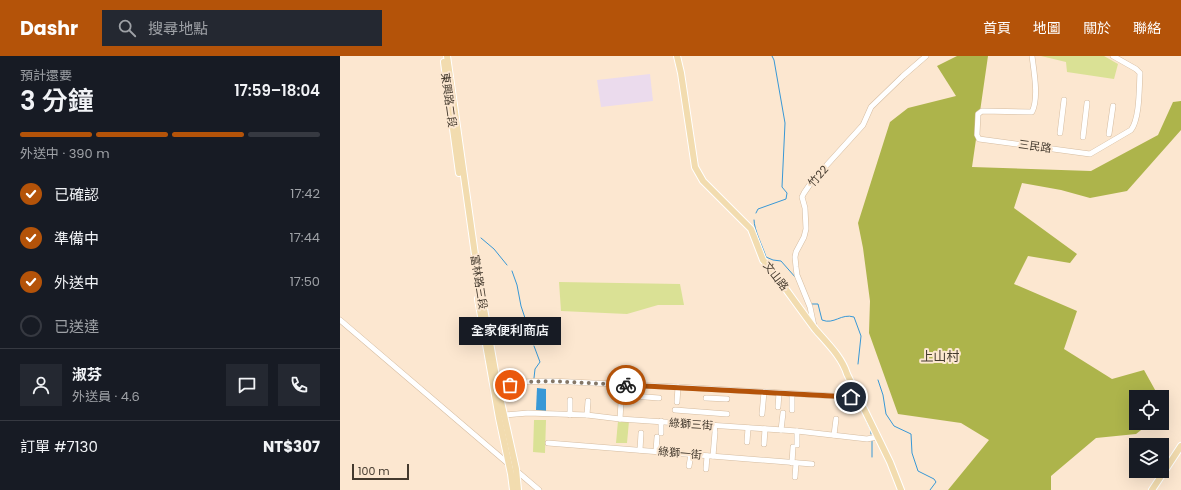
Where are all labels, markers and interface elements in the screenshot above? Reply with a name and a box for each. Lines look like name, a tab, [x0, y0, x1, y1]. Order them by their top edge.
search box	[102, 10, 382, 46]
text: Dashr	[20, 15, 78, 42]
icon: search	[116, 17, 138, 39]
text: 搜尋地點	[148, 18, 208, 39]
text: 首頁	[983, 18, 1011, 38]
text: 地圖	[1033, 18, 1061, 38]
text: 關於	[1083, 18, 1111, 38]
text: 聯絡	[1133, 18, 1161, 38]
text: 預計還要	[20, 66, 72, 85]
street label: 東興路二段	[437, 72, 461, 128]
text: 17:59–18:04	[234, 80, 320, 101]
text: 3 分鐘	[20, 83, 94, 119]
street label: 三民路	[1018, 136, 1052, 156]
text: 外送中 · 390 m	[20, 144, 110, 163]
street label: 竹22	[804, 162, 832, 190]
icon: check	[20, 183, 42, 205]
text: 已確認	[54, 184, 99, 205]
text: 17:42	[290, 184, 320, 203]
icon: check	[20, 227, 42, 249]
text: 準備中	[54, 228, 99, 249]
text: 17:44	[290, 228, 320, 247]
street label: 富林路三段	[467, 254, 491, 310]
street label: 文山路	[760, 258, 792, 294]
icon: check	[20, 271, 42, 293]
text: 外送中	[54, 272, 99, 293]
text: 17:50	[290, 272, 320, 291]
text: 已送達	[54, 316, 99, 337]
callout: 全家便利商店	[459, 317, 561, 345]
text: 全家便利商店	[471, 321, 549, 340]
district label: 上山村	[920, 347, 960, 366]
button: person	[20, 364, 62, 406]
text: 淑芬	[72, 364, 102, 385]
button: chat	[226, 364, 268, 406]
button: phone	[278, 364, 320, 406]
courier	[606, 365, 646, 405]
pin	[493, 368, 527, 402]
icon: bag	[499, 374, 521, 396]
icon: bike	[615, 374, 637, 396]
pin	[834, 380, 868, 414]
icon: home	[840, 386, 862, 408]
text: 外送員 · 4.6	[72, 387, 140, 406]
map controls	[1129, 390, 1169, 478]
button: locate	[1129, 390, 1169, 430]
street label: 綠獅三街	[668, 414, 714, 434]
text: 訂單 #7130	[20, 436, 98, 457]
text: NT$307	[263, 436, 320, 457]
button: layers	[1129, 438, 1169, 478]
street label: 綠獅一街	[657, 443, 703, 463]
scale bar	[352, 462, 409, 481]
text: 100 m	[358, 463, 390, 479]

